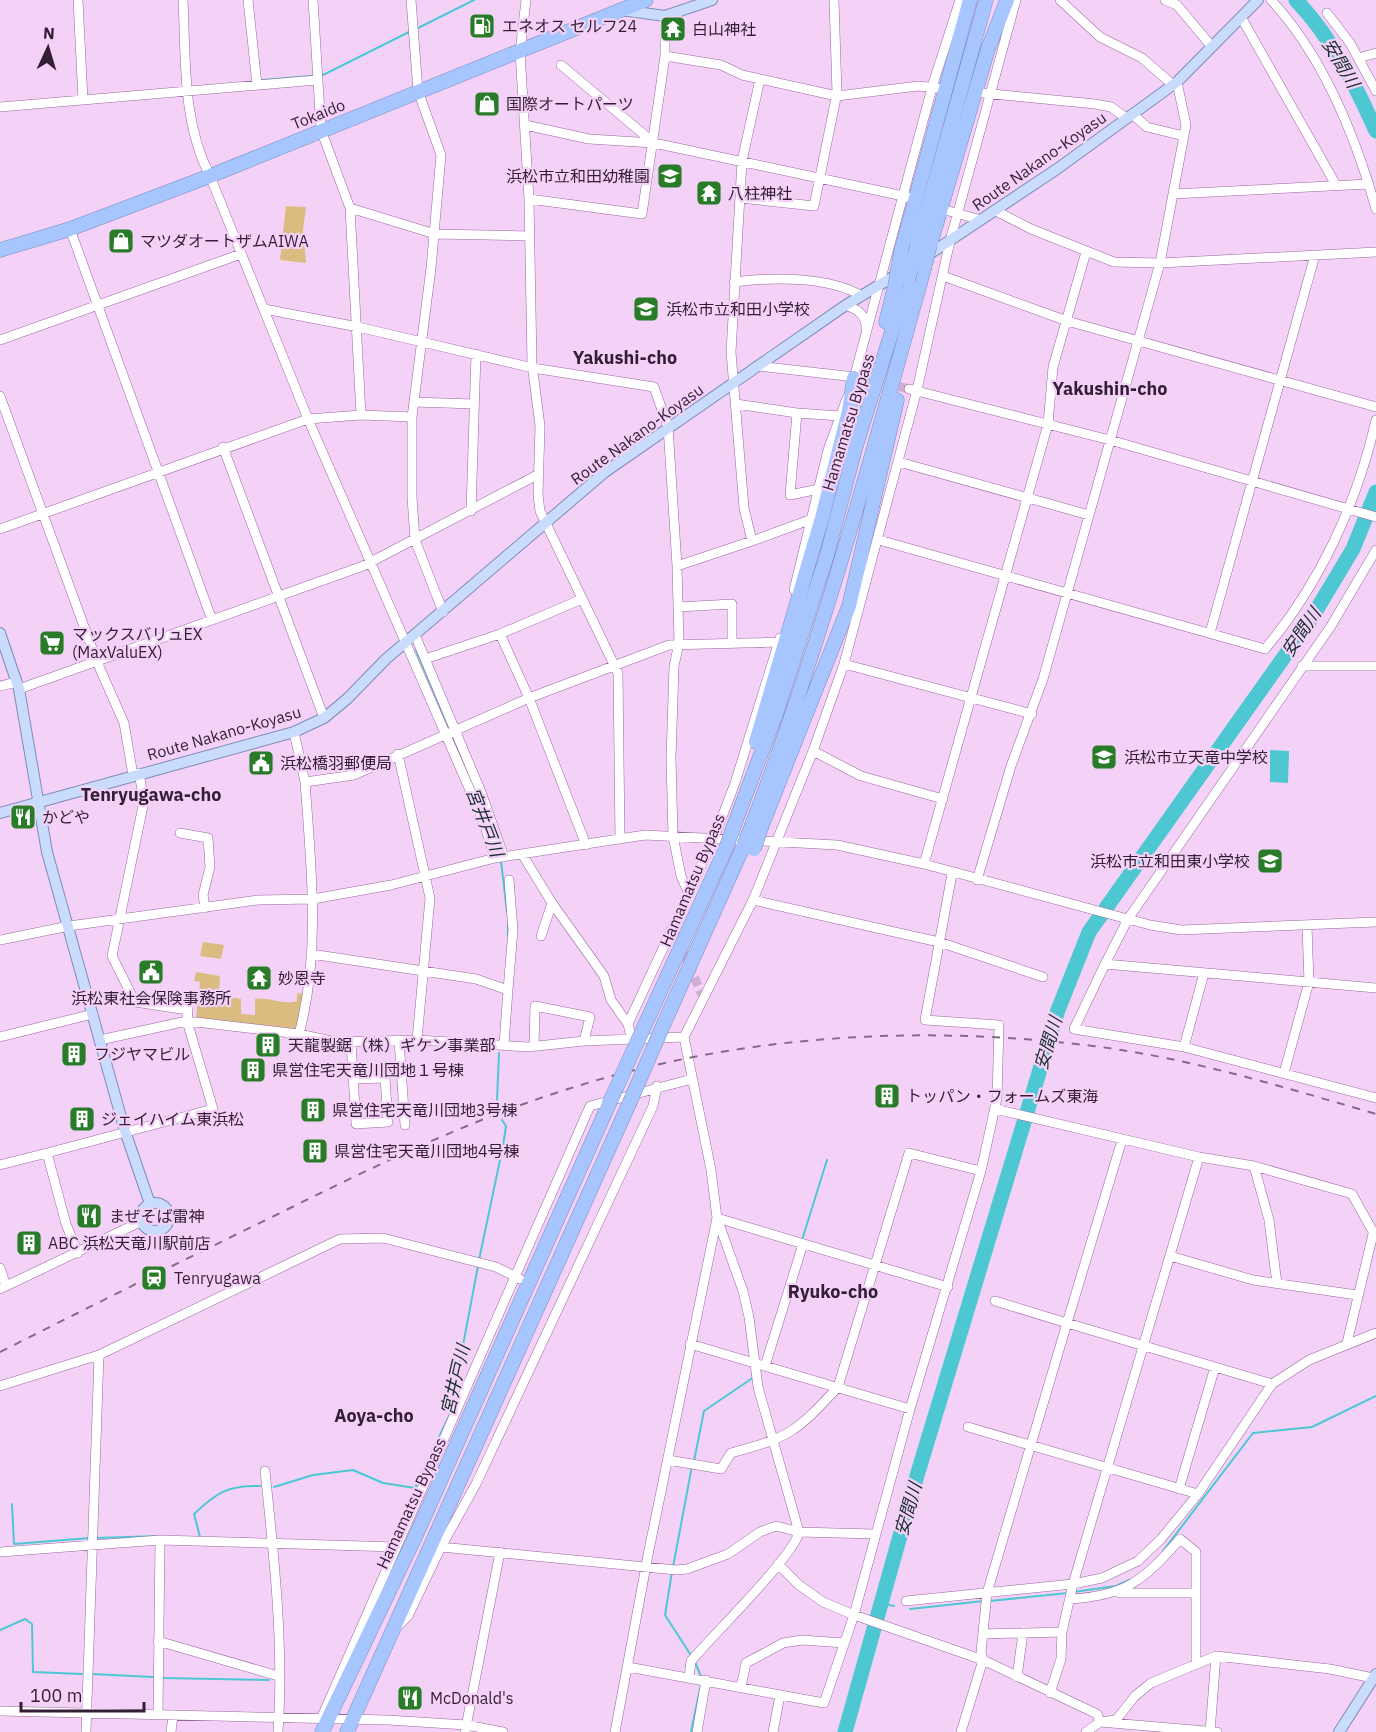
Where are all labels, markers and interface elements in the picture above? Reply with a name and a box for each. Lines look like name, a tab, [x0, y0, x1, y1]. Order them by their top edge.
fuel station icon: エネオス セルフ24	[467, 11, 497, 41]
temple icon: 白山神社	[658, 14, 688, 44]
place label: エネオス セルフ24	[502, 16, 637, 36]
north arrow	[18, 18, 78, 78]
place label: 白山神社	[692, 19, 756, 39]
text: N	[43, 23, 56, 43]
water label: 安間川	[1317, 34, 1366, 94]
shop icon: 国際オートパーツ	[472, 89, 502, 119]
street label: Tokaido	[288, 94, 348, 134]
place label: 国際オートパーツ	[506, 94, 634, 114]
street label: Route Nakano-Koyasu	[968, 107, 1110, 215]
school or university icon: 浜松市立和田幼稚園	[655, 161, 685, 191]
place label: 浜松市立和田幼稚園	[506, 166, 650, 186]
temple icon: 八柱神社	[694, 178, 724, 208]
place label: 八柱神社	[728, 183, 792, 203]
shop icon: マツダオートザムAIWA	[106, 226, 136, 256]
place label: マツダオートザムAIWA	[140, 231, 309, 251]
school or university icon: 浜松市立和田小学校	[631, 294, 661, 324]
place label: 浜松市立和田小学校	[666, 299, 810, 319]
district label: Yakushi-cho	[573, 346, 677, 369]
street label: Hamamatsu Bypass	[818, 351, 878, 493]
district label: Yakushin-cho	[1053, 377, 1167, 400]
street label: Route Nakano-Koyasu	[567, 379, 707, 489]
water label: 安間川	[1276, 602, 1327, 661]
place label: マックスバリュEX (MaxValuEX)	[72, 624, 203, 662]
supermarket icon: マックスバリュEX (MaxValuEX)	[37, 628, 67, 658]
street label: Route Nakano-Koyasu	[145, 701, 303, 765]
school or university icon: 浜松市立天竜中学校	[1089, 742, 1119, 772]
place label: 浜松市立天竜中学校	[1124, 747, 1268, 767]
public building icon: 浜松橋羽郵便局	[246, 748, 276, 778]
place label: 浜松橋羽郵便局	[280, 753, 392, 773]
district label: Tenryugawa-cho	[81, 783, 221, 806]
water label: 宮井戸川	[461, 784, 509, 862]
restaurant icon: かどや	[8, 802, 38, 832]
place label: かどや	[42, 807, 90, 827]
street label: Hamamatsu Bypass	[655, 810, 729, 950]
school or university icon: 浜松市立和田東小学校	[1255, 846, 1285, 876]
place label: 浜松市立和田東小学校	[1090, 851, 1250, 871]
public building icon: 浜松東社会保険事務所	[136, 957, 166, 987]
temple icon: 妙恩寺	[244, 963, 274, 993]
place label: 妙恩寺	[278, 968, 326, 988]
place label: 浜松東社会保険事務所	[71, 988, 231, 1008]
water label: 安間川	[1029, 1012, 1067, 1072]
building icon: 天龍製鋸（株）ギケン事業部	[253, 1030, 283, 1060]
place label: 天龍製鋸（株）ギケン事業部	[288, 1035, 496, 1055]
building icon: フジヤマビル	[59, 1039, 89, 1069]
place label: フジヤマビル	[94, 1044, 190, 1064]
building icon: 県営住宅天竜川団地１号棟	[238, 1055, 268, 1085]
place label: 県営住宅天竜川団地１号棟	[272, 1060, 464, 1080]
building icon: トッパン・フォームズ東海	[872, 1081, 902, 1111]
place label: トッパン・フォームズ東海	[906, 1086, 1098, 1106]
building icon: 県営住宅天竜川団地3号棟	[298, 1095, 328, 1125]
place label: 県営住宅天竜川団地3号棟	[332, 1100, 518, 1120]
building icon: ジェイハイム東浜松	[67, 1104, 97, 1134]
place label: ジェイハイム東浜松	[101, 1109, 244, 1129]
building icon: 県営住宅天竜川団地4号棟	[300, 1136, 330, 1166]
place label: 県営住宅天竜川団地4号棟	[334, 1141, 520, 1161]
restaurant icon: まぜそば雷神	[74, 1201, 104, 1231]
place label: まぜそば雷神	[109, 1206, 205, 1226]
building icon: ABC 浜松天竜川駅前店	[14, 1228, 44, 1258]
place label: ABC 浜松天竜川駅前店	[48, 1233, 210, 1253]
station icon: Tenryugawa	[139, 1263, 169, 1293]
place label: Tenryugawa	[174, 1268, 261, 1288]
district label: Ryuko-cho	[788, 1280, 878, 1303]
water label: 宮井戸川	[436, 1340, 475, 1418]
district label: Aoya-cho	[334, 1404, 414, 1427]
street label: Hamamatsu Bypass	[372, 1434, 450, 1572]
water label: 安間川	[890, 1478, 927, 1538]
scale bar	[21, 1675, 144, 1713]
restaurant icon: McDonald's	[395, 1683, 425, 1713]
text: 100 m	[30, 1684, 82, 1707]
place label: McDonald's	[430, 1688, 514, 1708]

